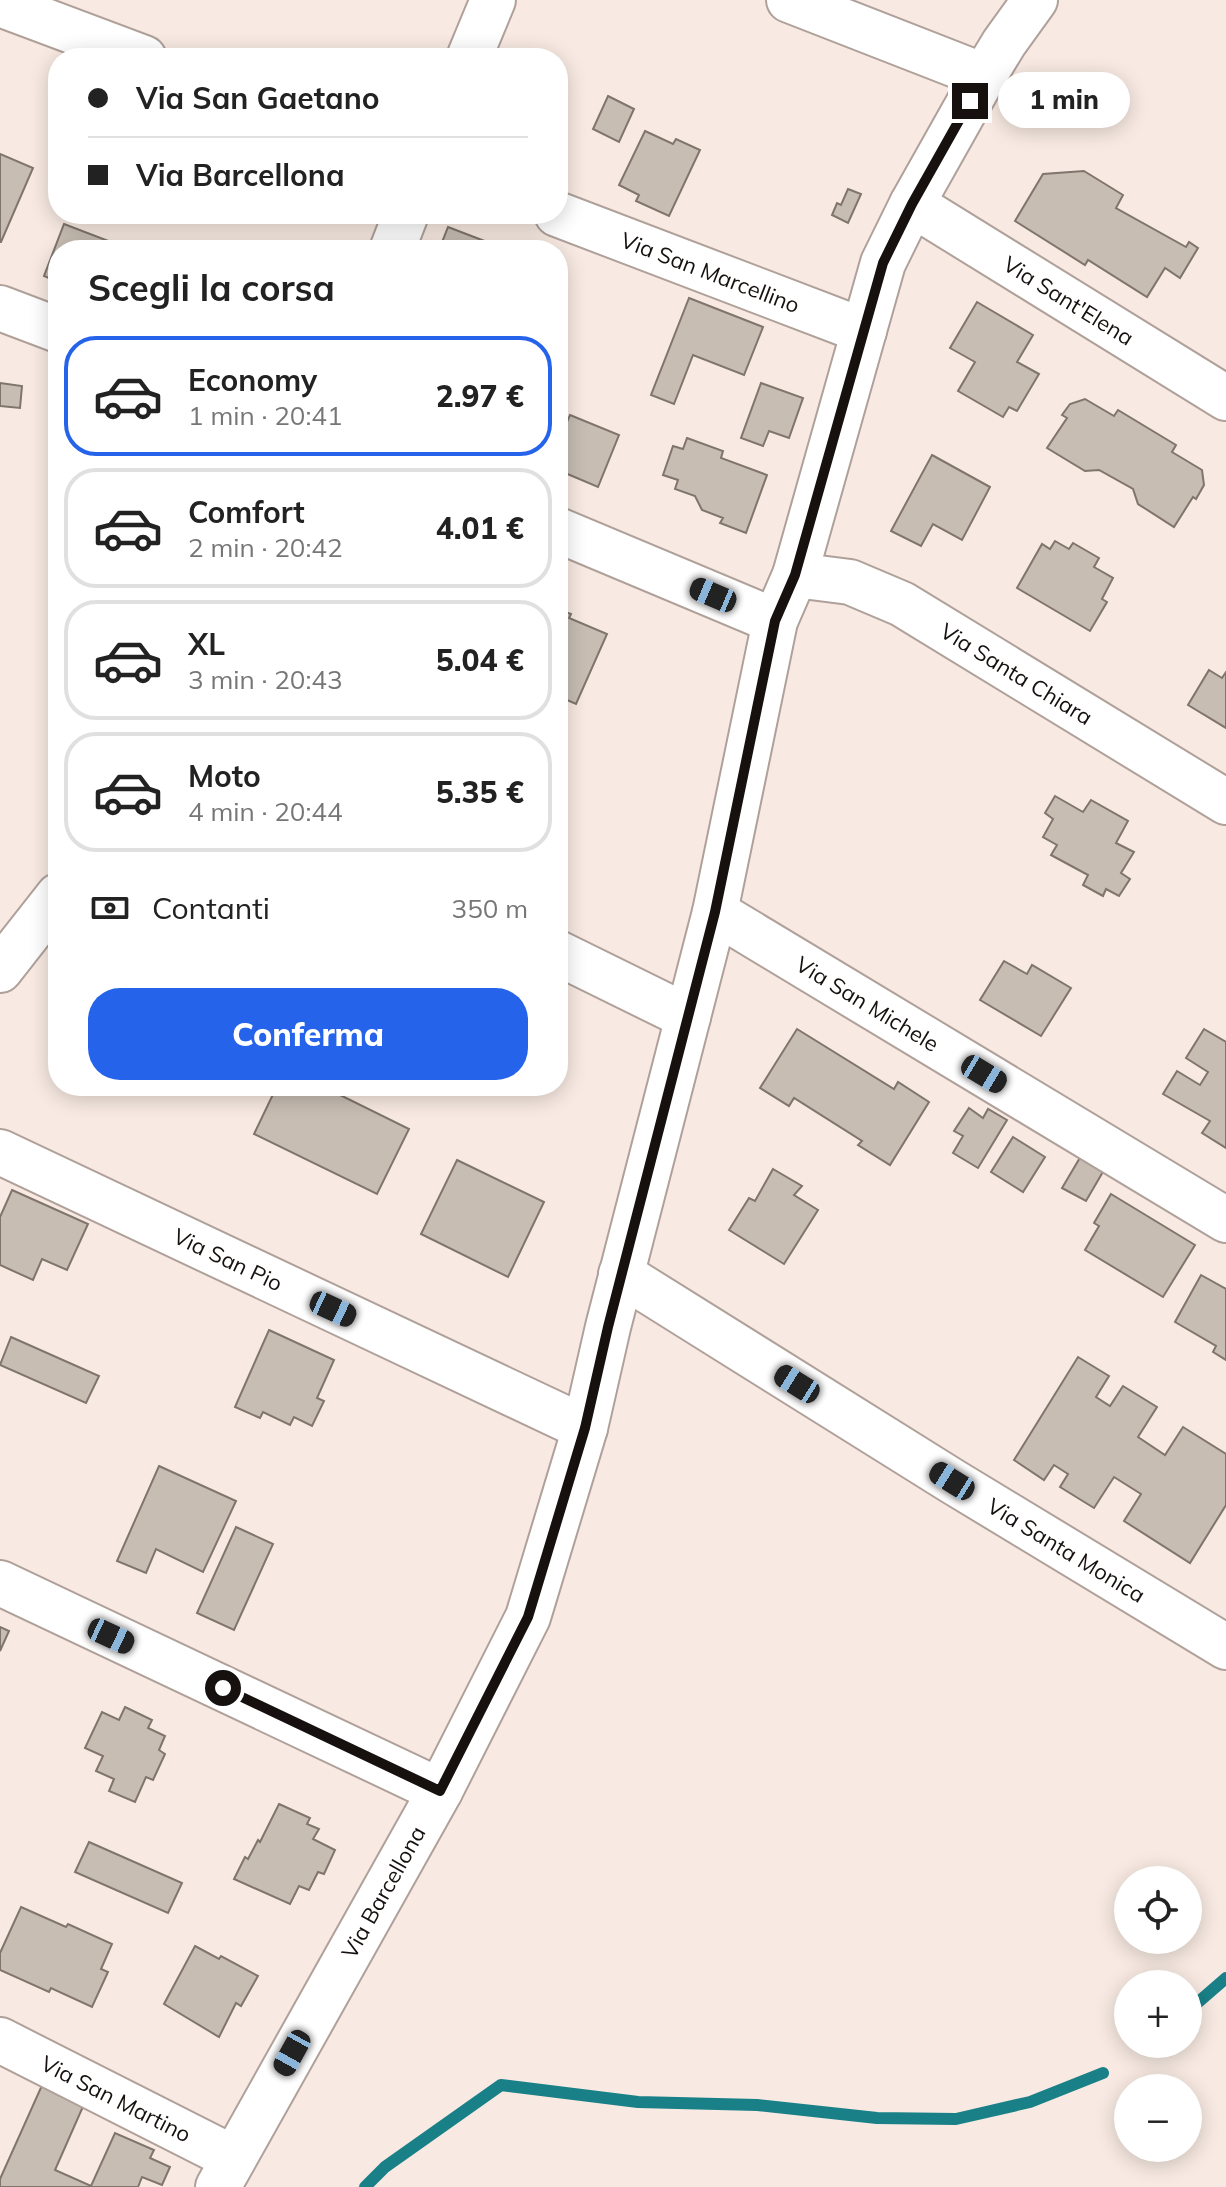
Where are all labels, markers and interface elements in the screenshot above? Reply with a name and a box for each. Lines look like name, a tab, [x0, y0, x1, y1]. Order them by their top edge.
callout: 1 min	[998, 73, 1130, 129]
text: Via San Gaetano	[136, 79, 380, 117]
route end	[952, 83, 988, 119]
text: 1 min	[1029, 83, 1099, 116]
text: Via Barcellona	[136, 156, 345, 194]
street label: Via San Marcellino	[617, 226, 804, 319]
street label: Via Sant'Elena	[998, 250, 1139, 352]
text: Scegli la corsa	[88, 265, 335, 310]
icon: car	[92, 360, 164, 432]
text: Economy	[188, 361, 317, 399]
text: 2.97 €	[436, 377, 524, 415]
text: 1 min · 20:41	[188, 399, 343, 432]
icon: car	[92, 492, 164, 564]
text: Comfort	[188, 493, 305, 531]
text: 4.01 €	[436, 509, 524, 547]
text: 2 min · 20:42	[188, 531, 343, 564]
car	[686, 575, 740, 615]
street label: Via Santa Chiara	[935, 617, 1098, 731]
icon: car	[92, 624, 164, 696]
text: XL	[188, 625, 225, 663]
text: 5.04 €	[436, 641, 524, 679]
text: 3 min · 20:43	[188, 663, 343, 696]
icon: car	[92, 756, 164, 828]
text: Moto	[188, 757, 261, 795]
text: 5.35 €	[436, 773, 524, 811]
text: 4 min · 20:44	[188, 795, 343, 828]
icon: cash	[88, 886, 132, 930]
text: Contanti	[152, 889, 270, 927]
text: 350 m	[452, 892, 528, 925]
street label: Via San Michele	[791, 950, 944, 1058]
button: Conferma	[88, 988, 528, 1080]
car	[957, 1051, 1011, 1097]
street label: Via San Pio	[169, 1222, 287, 1297]
car	[306, 1288, 360, 1330]
car	[770, 1361, 824, 1407]
car	[925, 1458, 979, 1504]
street label: Via Santa Monica	[982, 1492, 1150, 1609]
car	[84, 1615, 138, 1657]
route start	[205, 1670, 241, 1706]
street label: Via Barcellona	[335, 1821, 432, 1963]
map controls	[1114, 1866, 1202, 2162]
button: locate	[1114, 1866, 1202, 1954]
button: +	[1114, 1970, 1202, 2058]
car	[270, 2026, 314, 2080]
street label: Via San Martino	[36, 2049, 196, 2148]
button: −	[1114, 2074, 1202, 2162]

